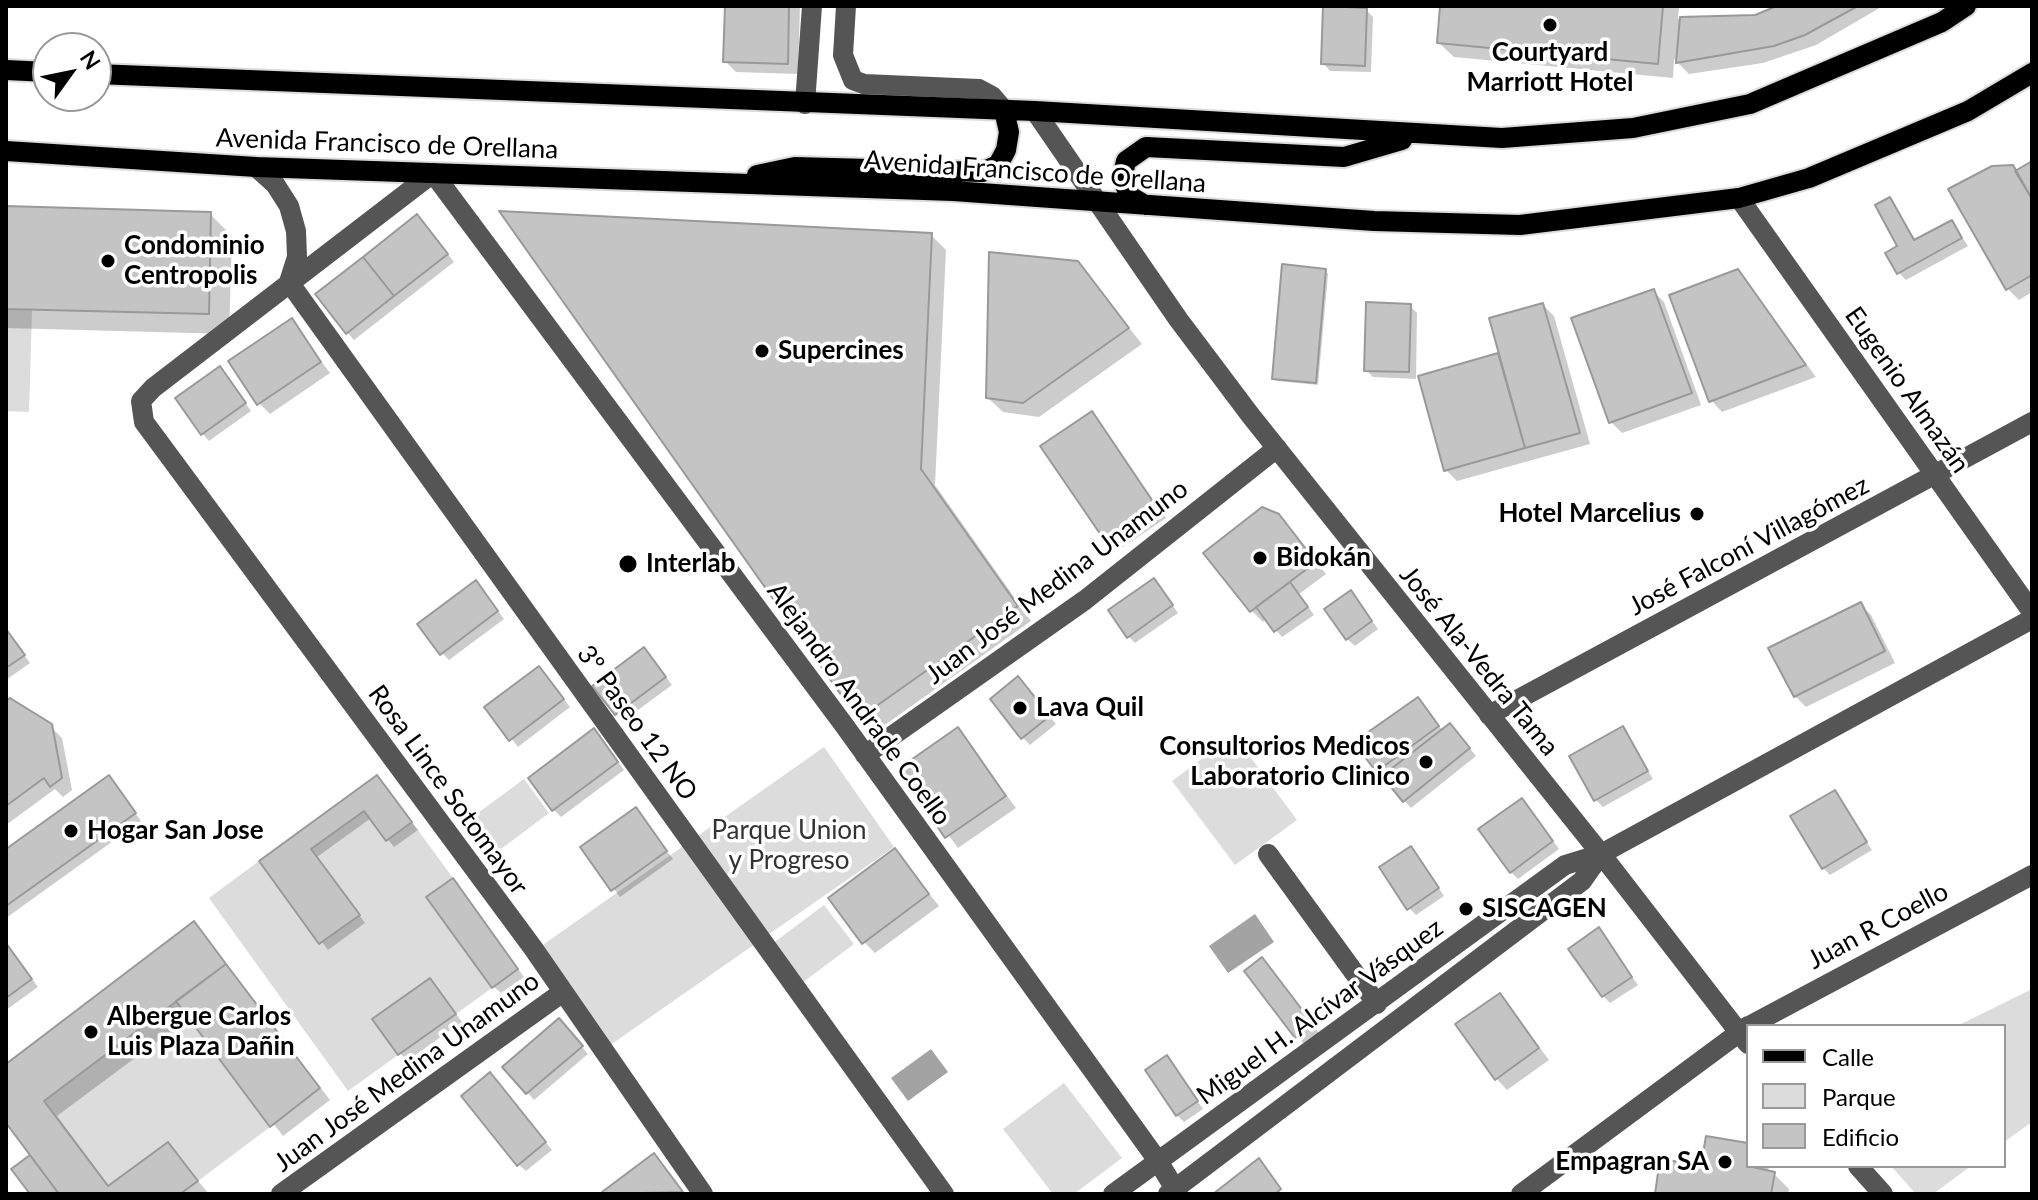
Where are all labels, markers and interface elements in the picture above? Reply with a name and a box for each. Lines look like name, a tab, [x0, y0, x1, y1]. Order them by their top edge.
marker: Courtyard Marriott Hotel	[1541, 16, 1559, 34]
north arrow	[32, 32, 112, 112]
place label: Courtyard Marriott Hotel	[1467, 37, 1633, 98]
text: N	[75, 45, 107, 74]
street label: Avenida Francisco de Orellana	[215, 122, 559, 166]
street label: Avenida Francisco de Orellana	[863, 144, 1207, 200]
place label: Condominio Centropolis	[124, 230, 265, 292]
marker: Condominio Centropolis	[99, 252, 117, 270]
street label: Eugenio Almazán	[1838, 301, 1976, 479]
place label: Supercines	[778, 335, 904, 367]
marker: Supercines	[753, 342, 771, 360]
street label: José Falconí Villagómez	[1624, 470, 1874, 622]
street label: Juan José Medina Unamuno	[920, 473, 1194, 691]
place label: Hotel Marcelius	[1498, 498, 1681, 530]
marker: Hotel Marcelius	[1688, 505, 1706, 523]
place label: Bidokán	[1276, 542, 1371, 574]
place label: Interlab	[646, 548, 736, 580]
marker: Bidokán	[1251, 549, 1269, 567]
marker: Interlab	[617, 553, 639, 575]
street label: José Ala-Vedra Tama	[1393, 560, 1565, 762]
street label: Alejandro Andrade Coello	[760, 577, 958, 831]
street label: 3º Paseo 12 NO	[570, 639, 704, 807]
street label: Rosa Lince Sotomayor	[361, 679, 535, 901]
place label: Lava Quil	[1036, 692, 1144, 724]
marker: Lava Quil	[1011, 699, 1029, 717]
place label: Consultorios Medicos Laboratorio Clinico	[1159, 731, 1410, 792]
marker: Consultorios Medicos Laboratorio Clinico	[1417, 753, 1435, 771]
place label: Hogar San Jose	[87, 815, 264, 847]
park label: Parque Union y Progreso	[711, 815, 867, 876]
marker: Hogar San Jose	[62, 822, 80, 840]
street label: Juan R Coello	[1802, 876, 1954, 976]
place label: SISCAGEN	[1482, 893, 1607, 925]
marker: SISCAGEN	[1457, 900, 1475, 918]
street label: Miguel H. Alcívar Vásquez	[1191, 912, 1449, 1112]
street label: Juan José Medina Unamuno	[268, 965, 546, 1179]
place label: Albergue Carlos Luis Plaza Dañin	[107, 1001, 295, 1062]
marker: Albergue Carlos Luis Plaza Dañin	[82, 1023, 100, 1041]
legend	[1746, 1024, 2006, 1168]
text: Calle	[1822, 1042, 1874, 1071]
text: Parque	[1822, 1082, 1896, 1111]
text: Edificio	[1822, 1122, 1899, 1151]
place label: Empagran SA	[1555, 1146, 1709, 1178]
marker: Empagran SA	[1716, 1153, 1734, 1171]

